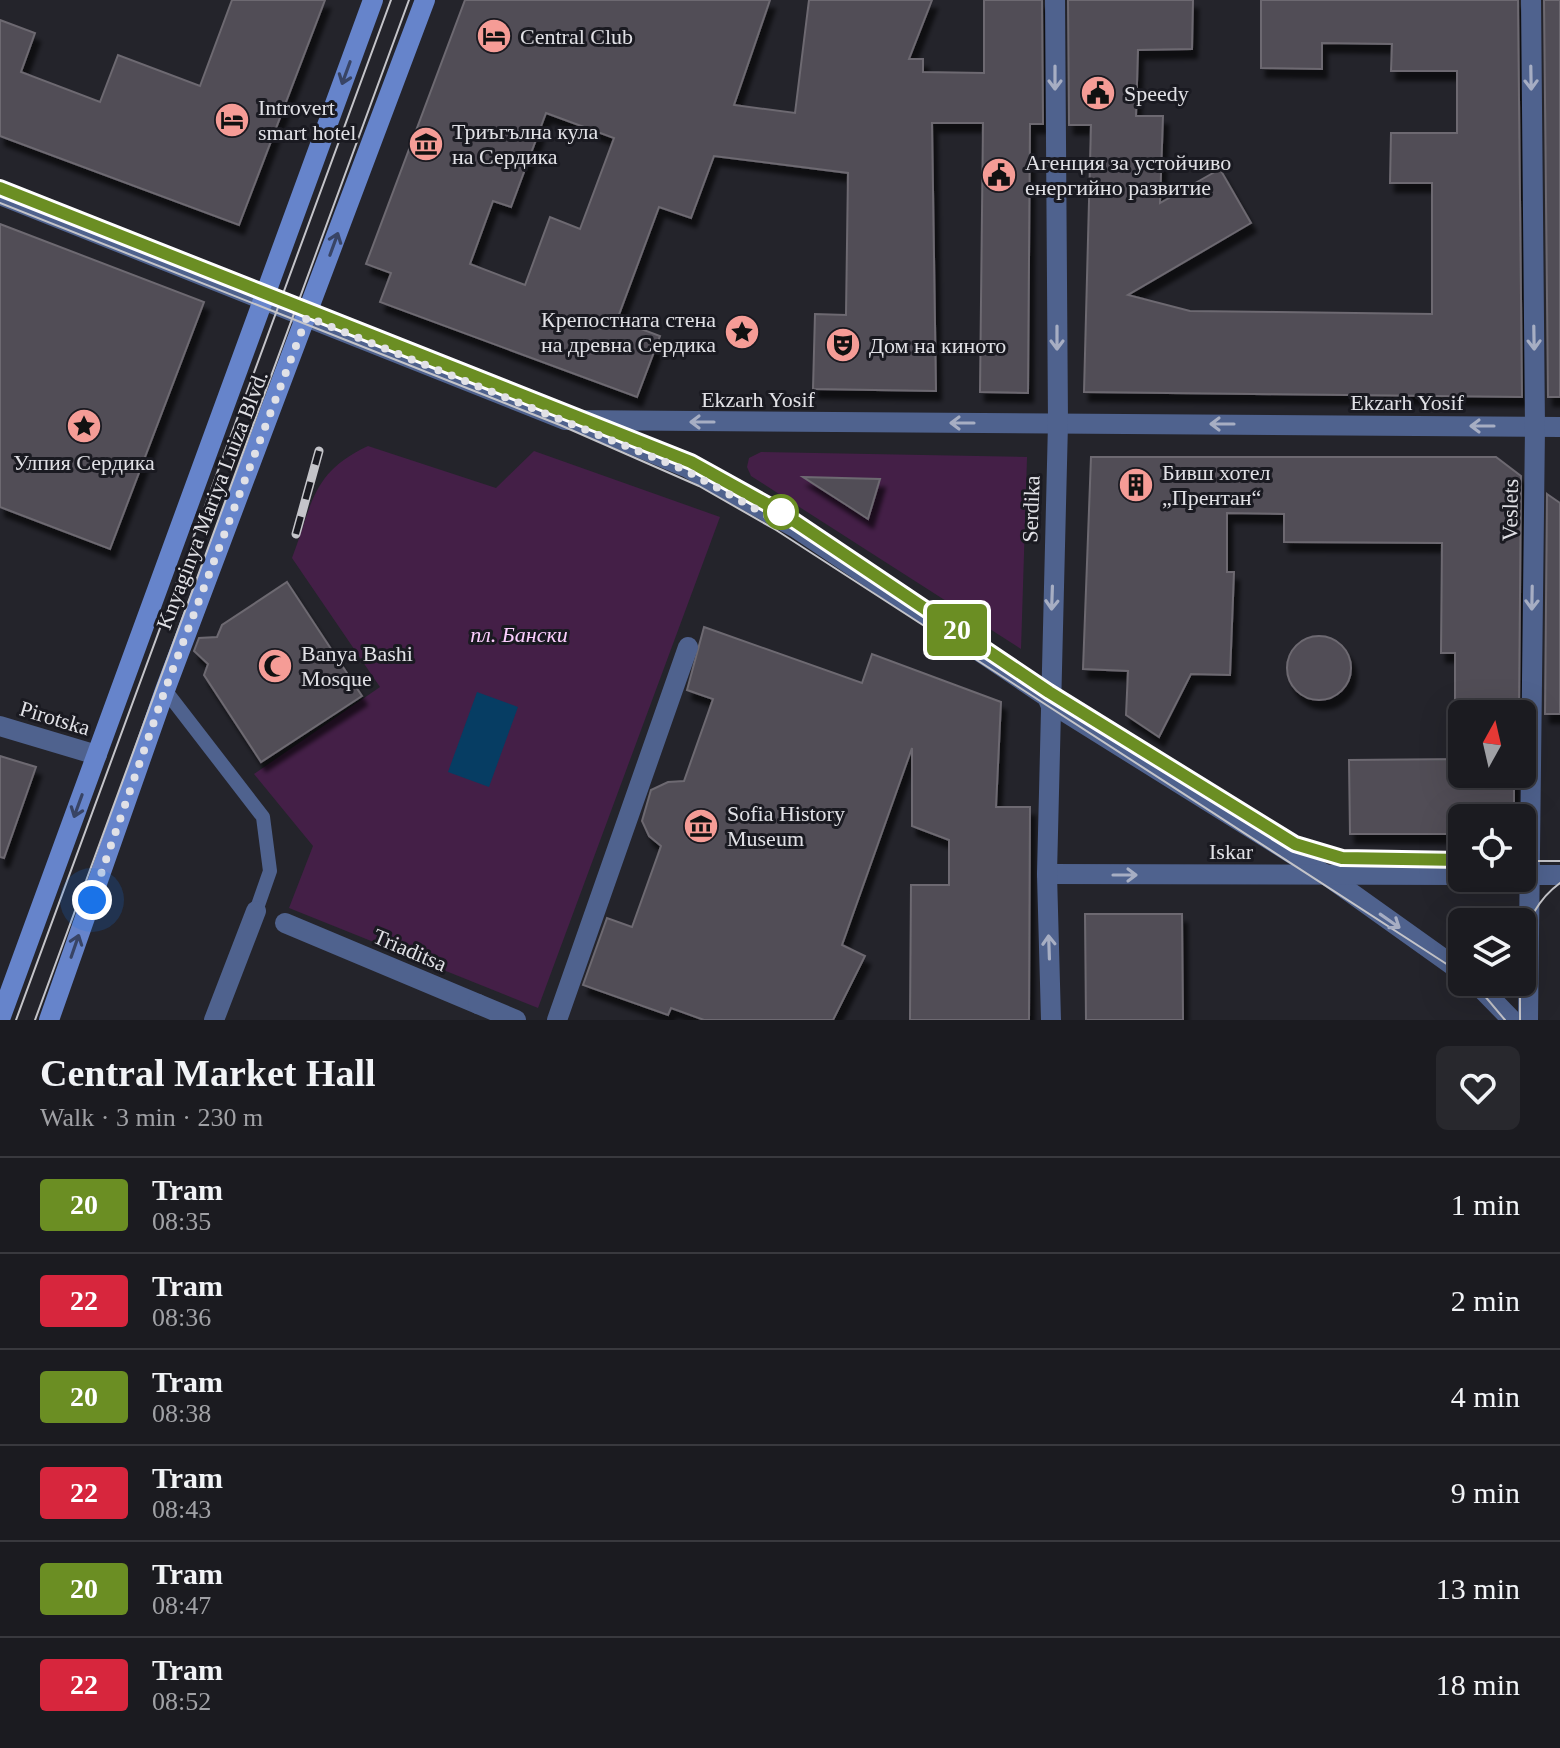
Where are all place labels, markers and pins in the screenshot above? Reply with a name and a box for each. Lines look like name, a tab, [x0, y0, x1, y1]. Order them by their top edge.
hotel icon: Central Club	[475, 17, 513, 55]
place label: Central Club	[520, 24, 633, 49]
public building icon: Speedy	[1079, 74, 1117, 112]
place label: Speedy	[1124, 81, 1189, 106]
place label: Introvert smart hotel	[258, 95, 356, 145]
hotel icon: Introvert smart hotel	[213, 101, 251, 139]
place label: Триъгълна кула на Сердика	[452, 119, 599, 169]
museum icon: Триъгълна кула на Сердика	[407, 125, 445, 163]
place label: Агенция за устойчиво енергийно развитие	[1025, 150, 1231, 200]
public building icon: Агенция за устойчиво енергийно развитие	[980, 156, 1018, 194]
place label: Крепостната стена на древна Сердика	[541, 307, 716, 357]
place icon: Крепостната стена на древна Сердика	[723, 313, 761, 351]
theatre icon: Дом на киното	[824, 326, 862, 364]
place label: Дом на киното	[869, 333, 1006, 358]
place icon: Улпия Сердика	[65, 407, 103, 445]
place label: Улпия Сердика	[13, 450, 155, 475]
place label: Бивш хотел „Прентан“	[1162, 460, 1270, 510]
building icon: Бивш хотел „Прентан“	[1117, 466, 1155, 504]
unlabelled marker	[764, 495, 798, 529]
place label: Banya Bashi Mosque	[301, 641, 413, 691]
mosque icon: Banya Bashi Mosque	[256, 647, 294, 685]
place label: Sofia History Museum	[727, 801, 845, 851]
museum icon: Sofia History Museum	[682, 807, 720, 845]

